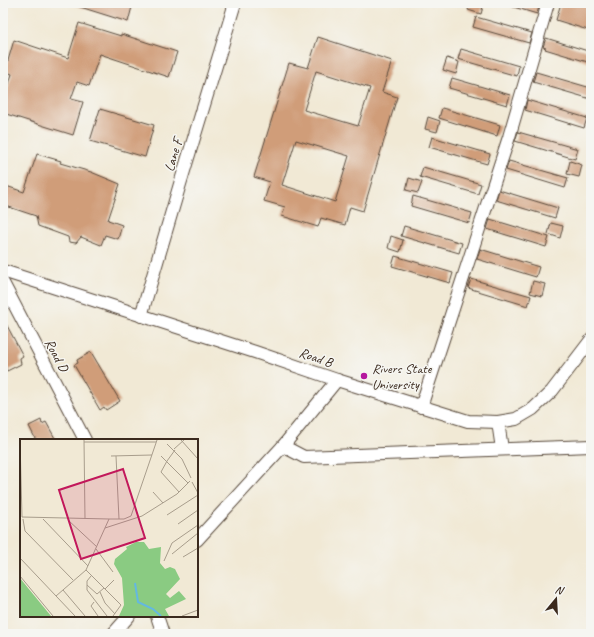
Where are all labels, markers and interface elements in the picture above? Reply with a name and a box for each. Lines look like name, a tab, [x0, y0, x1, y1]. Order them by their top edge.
street label: Lane F	[161, 134, 187, 173]
street label: Road D	[41, 336, 73, 375]
street label: Road B	[297, 344, 336, 372]
place label: Rivers State University	[372, 360, 433, 393]
marker: Rivers State University	[359, 371, 369, 381]
inset map	[20, 439, 198, 617]
north arrow	[536, 579, 576, 619]
text: N	[554, 582, 567, 598]

